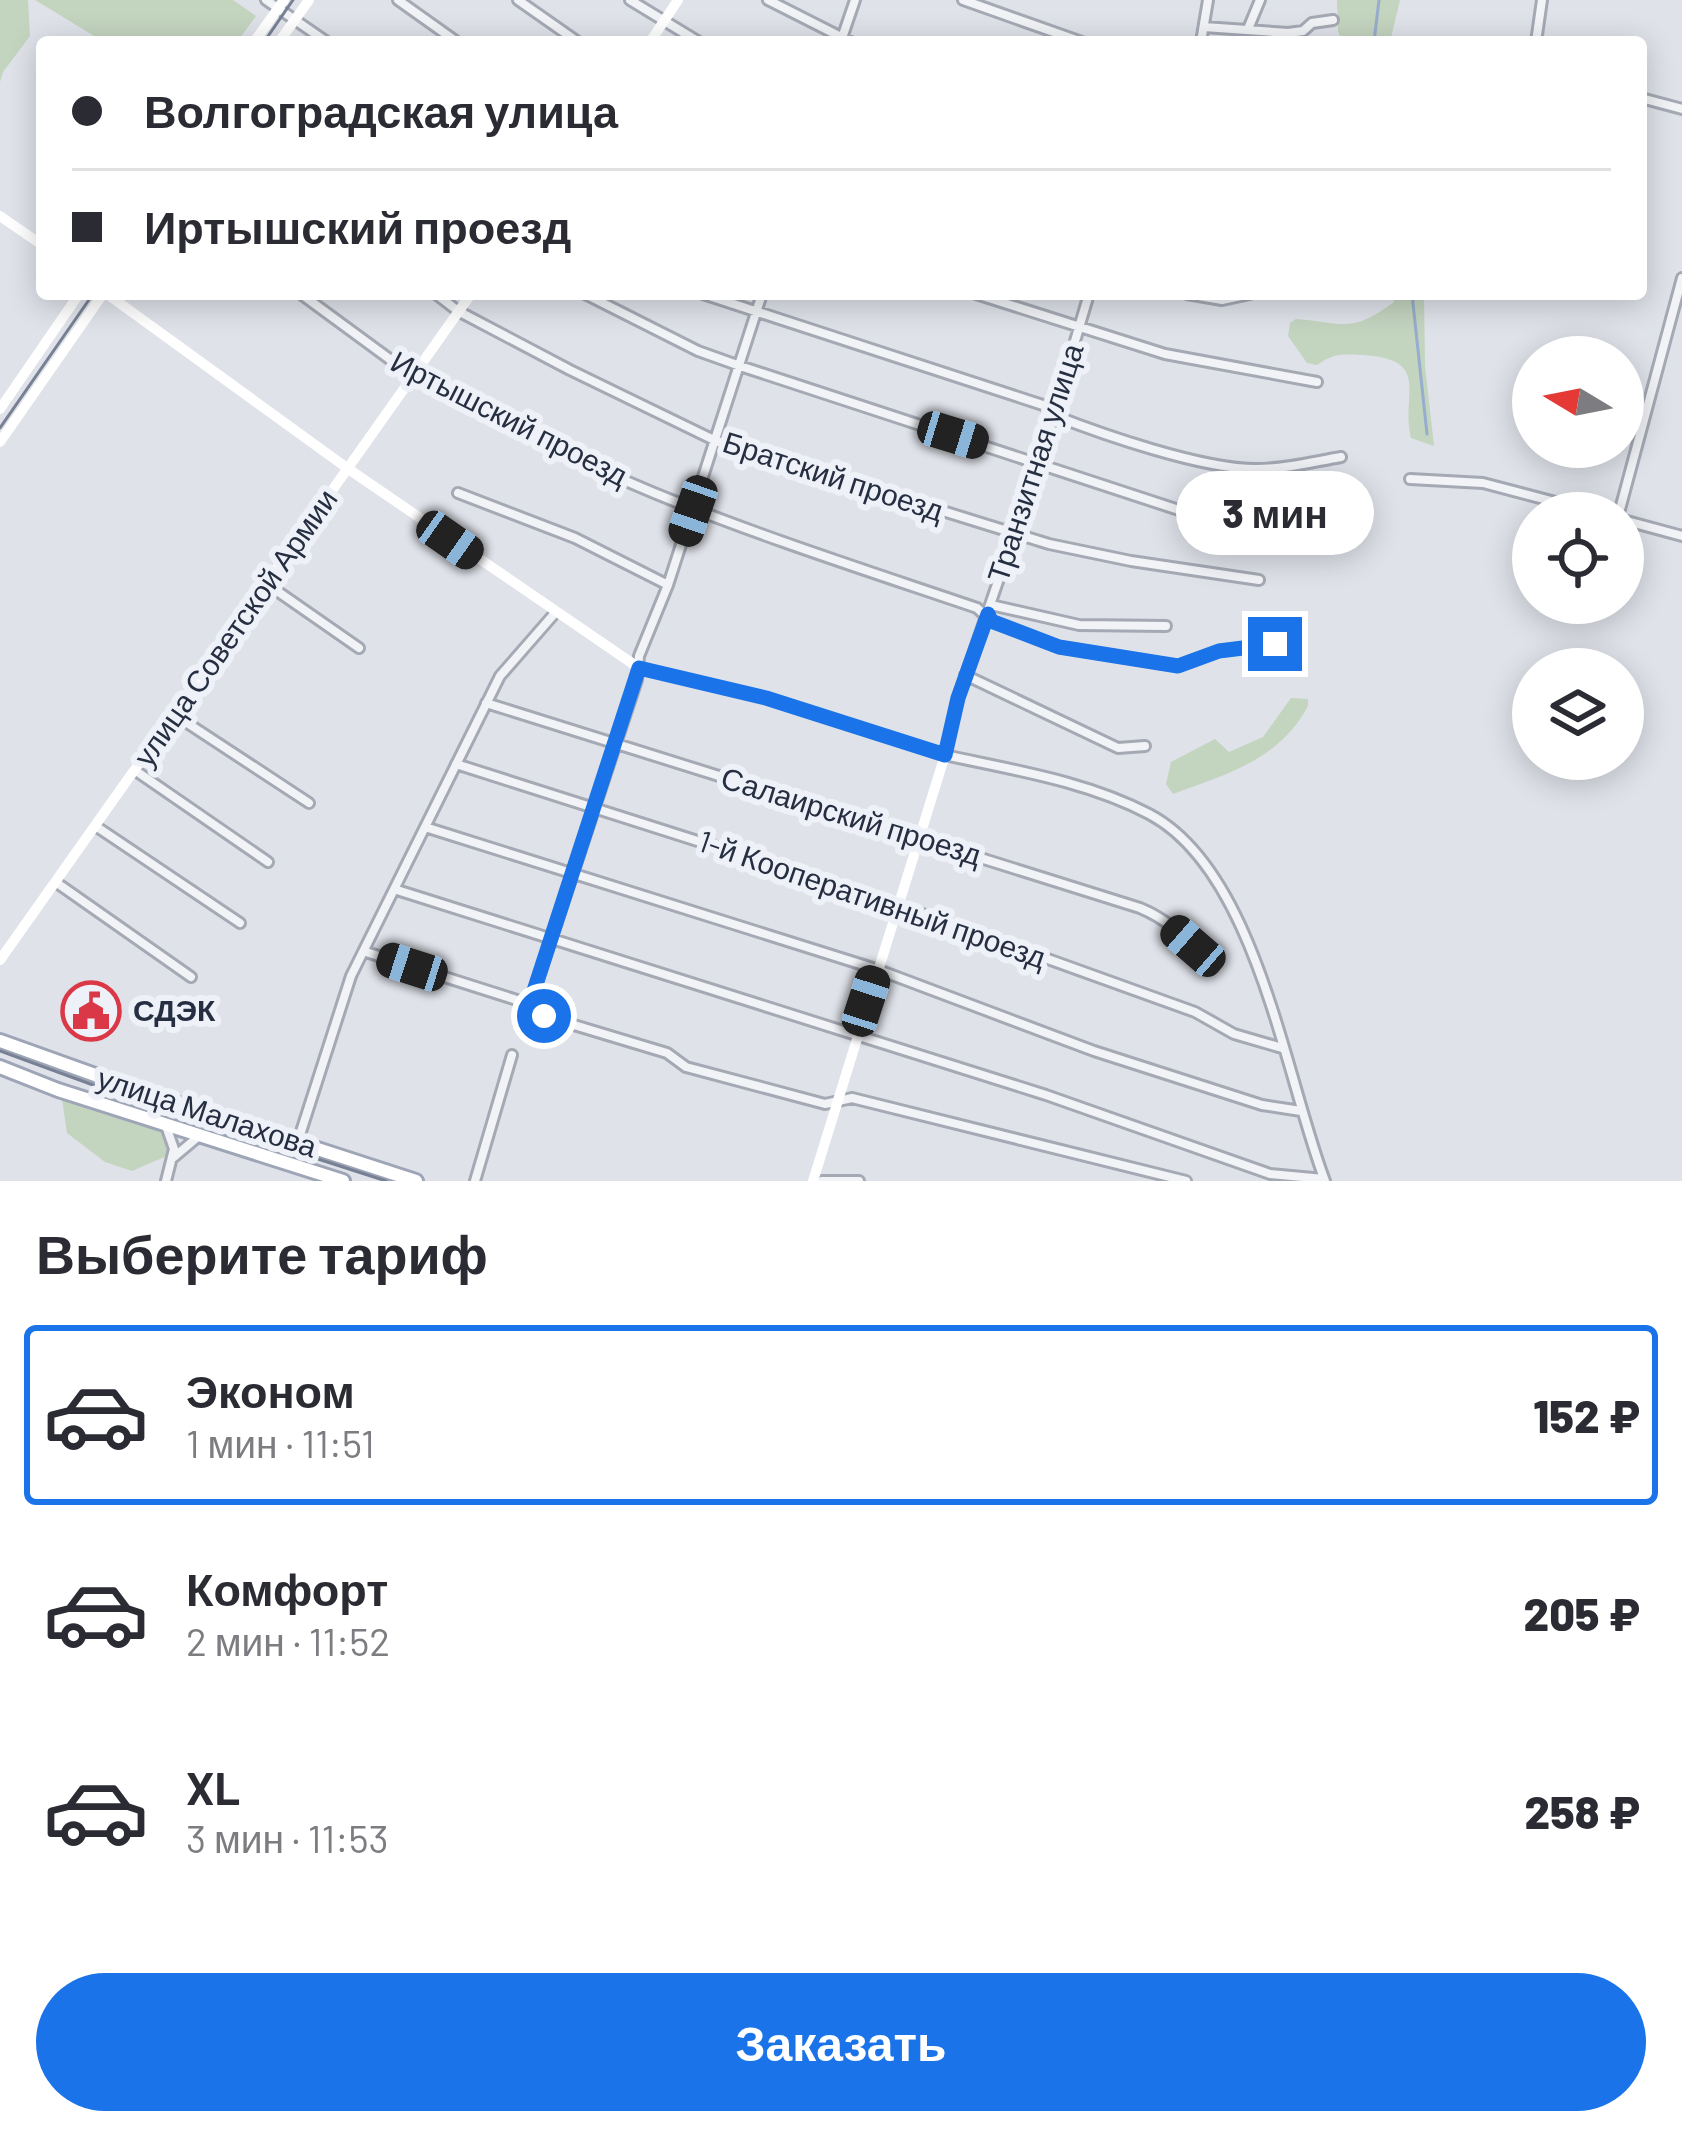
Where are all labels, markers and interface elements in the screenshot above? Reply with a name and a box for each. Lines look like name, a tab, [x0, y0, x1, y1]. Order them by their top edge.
text: Волгоградская улица	[144, 83, 618, 137]
text: Иртышский проезд	[144, 199, 571, 253]
north arrow	[1512, 336, 1644, 468]
map controls	[1512, 336, 1644, 780]
street label: Транзитная улица	[979, 338, 1090, 586]
street label: Иртышский проезд	[386, 342, 634, 492]
car	[913, 407, 993, 463]
street label: Братский проезд	[719, 422, 948, 528]
callout: 3 мин	[1176, 470, 1374, 554]
car	[664, 471, 722, 551]
street label: улица Советской Армии	[125, 481, 344, 772]
text: 3 мин	[1222, 489, 1328, 536]
button: locate	[1512, 492, 1644, 624]
car	[410, 505, 490, 575]
route end	[1248, 617, 1302, 671]
button: layers	[1512, 648, 1644, 780]
street label: Салаирский проезд	[717, 758, 986, 872]
street label: 1-й Кооперативный проезд	[694, 822, 1051, 975]
car	[1154, 909, 1232, 983]
car	[372, 939, 452, 995]
car	[838, 961, 894, 1041]
public building icon: СДЭК	[60, 980, 122, 1042]
route start	[517, 989, 571, 1043]
place label: СДЭК	[133, 991, 216, 1027]
street label: улица Малахова	[93, 1059, 322, 1164]
text: Выберите тариф	[36, 1220, 488, 1285]
icon: car	[42, 1361, 150, 1469]
text: Эконом	[186, 1363, 355, 1417]
text: 152 ₽	[1533, 1388, 1640, 1442]
text: 1 мин · 11:51	[186, 1419, 375, 1466]
icon: car	[42, 1559, 150, 1667]
text: Комфорт	[186, 1561, 388, 1615]
text: 205 ₽	[1524, 1586, 1640, 1640]
text: 2 мин · 11:52	[186, 1617, 390, 1664]
icon: car	[42, 1757, 150, 1865]
text: XL	[186, 1760, 240, 1814]
text: 258 ₽	[1525, 1784, 1640, 1838]
text: 3 мин · 11:53	[186, 1814, 389, 1861]
button: Заказать	[36, 1973, 1646, 2111]

